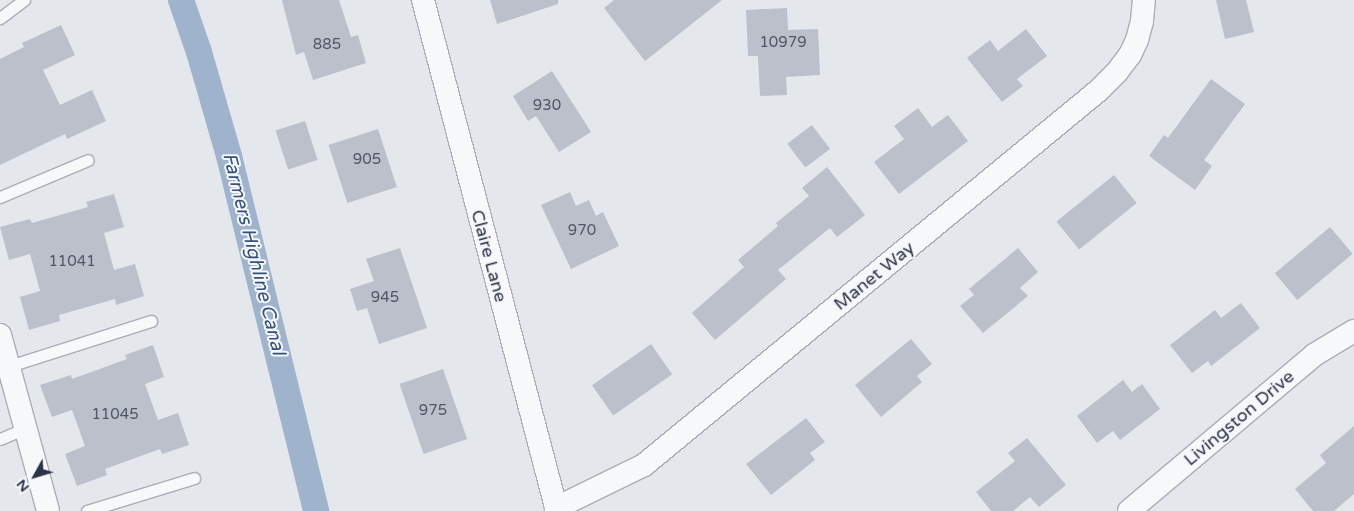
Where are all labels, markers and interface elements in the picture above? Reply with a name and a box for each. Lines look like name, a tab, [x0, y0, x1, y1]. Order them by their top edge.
house number: 10979	[759, 34, 807, 52]
house number: 885	[313, 36, 341, 54]
house number: 930	[533, 97, 561, 115]
water label: Farmers Highline Canal	[217, 151, 289, 357]
house number: 905	[353, 151, 381, 169]
street label: Claire Lane	[466, 207, 512, 305]
house number: 970	[568, 222, 596, 240]
street label: Manet Way	[829, 237, 919, 315]
house number: 11041	[48, 253, 96, 271]
house number: 945	[371, 289, 399, 307]
street label: Livingston Drive	[1179, 366, 1299, 470]
house number: 975	[419, 402, 447, 420]
house number: 11045	[91, 406, 139, 424]
north arrow	[10, 451, 60, 501]
text: N	[13, 476, 33, 495]

